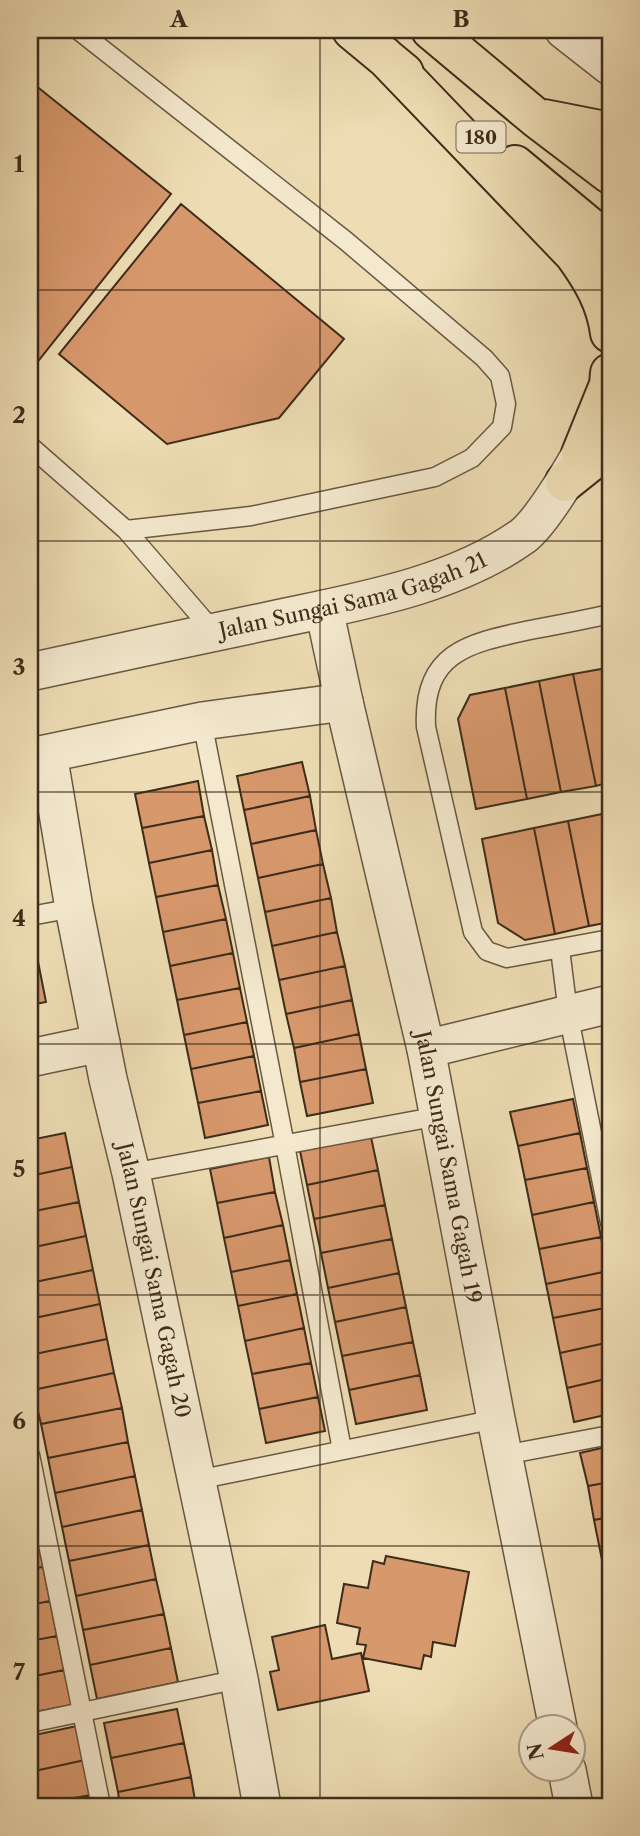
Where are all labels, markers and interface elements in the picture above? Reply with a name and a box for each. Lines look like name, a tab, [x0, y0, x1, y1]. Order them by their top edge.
text: A	[169, 5, 189, 33]
text: B	[452, 5, 470, 33]
road number: 180	[456, 122, 505, 153]
text: 1	[14, 150, 25, 178]
text: 2	[12, 401, 26, 429]
street label: Jalan Sungai Sama Gagah 21	[214, 547, 491, 643]
text: 3	[13, 653, 26, 681]
text: 4	[12, 904, 26, 932]
street label: Jalan Sungai Sama Gagah 19	[409, 1026, 487, 1305]
street label: Jalan Sungai Sama Gagah 20	[111, 1137, 196, 1420]
text: 5	[13, 1155, 25, 1183]
text: 6	[12, 1407, 26, 1435]
text: 7	[13, 1658, 25, 1686]
north arrow	[518, 1714, 588, 1784]
text: N	[523, 1741, 549, 1762]

